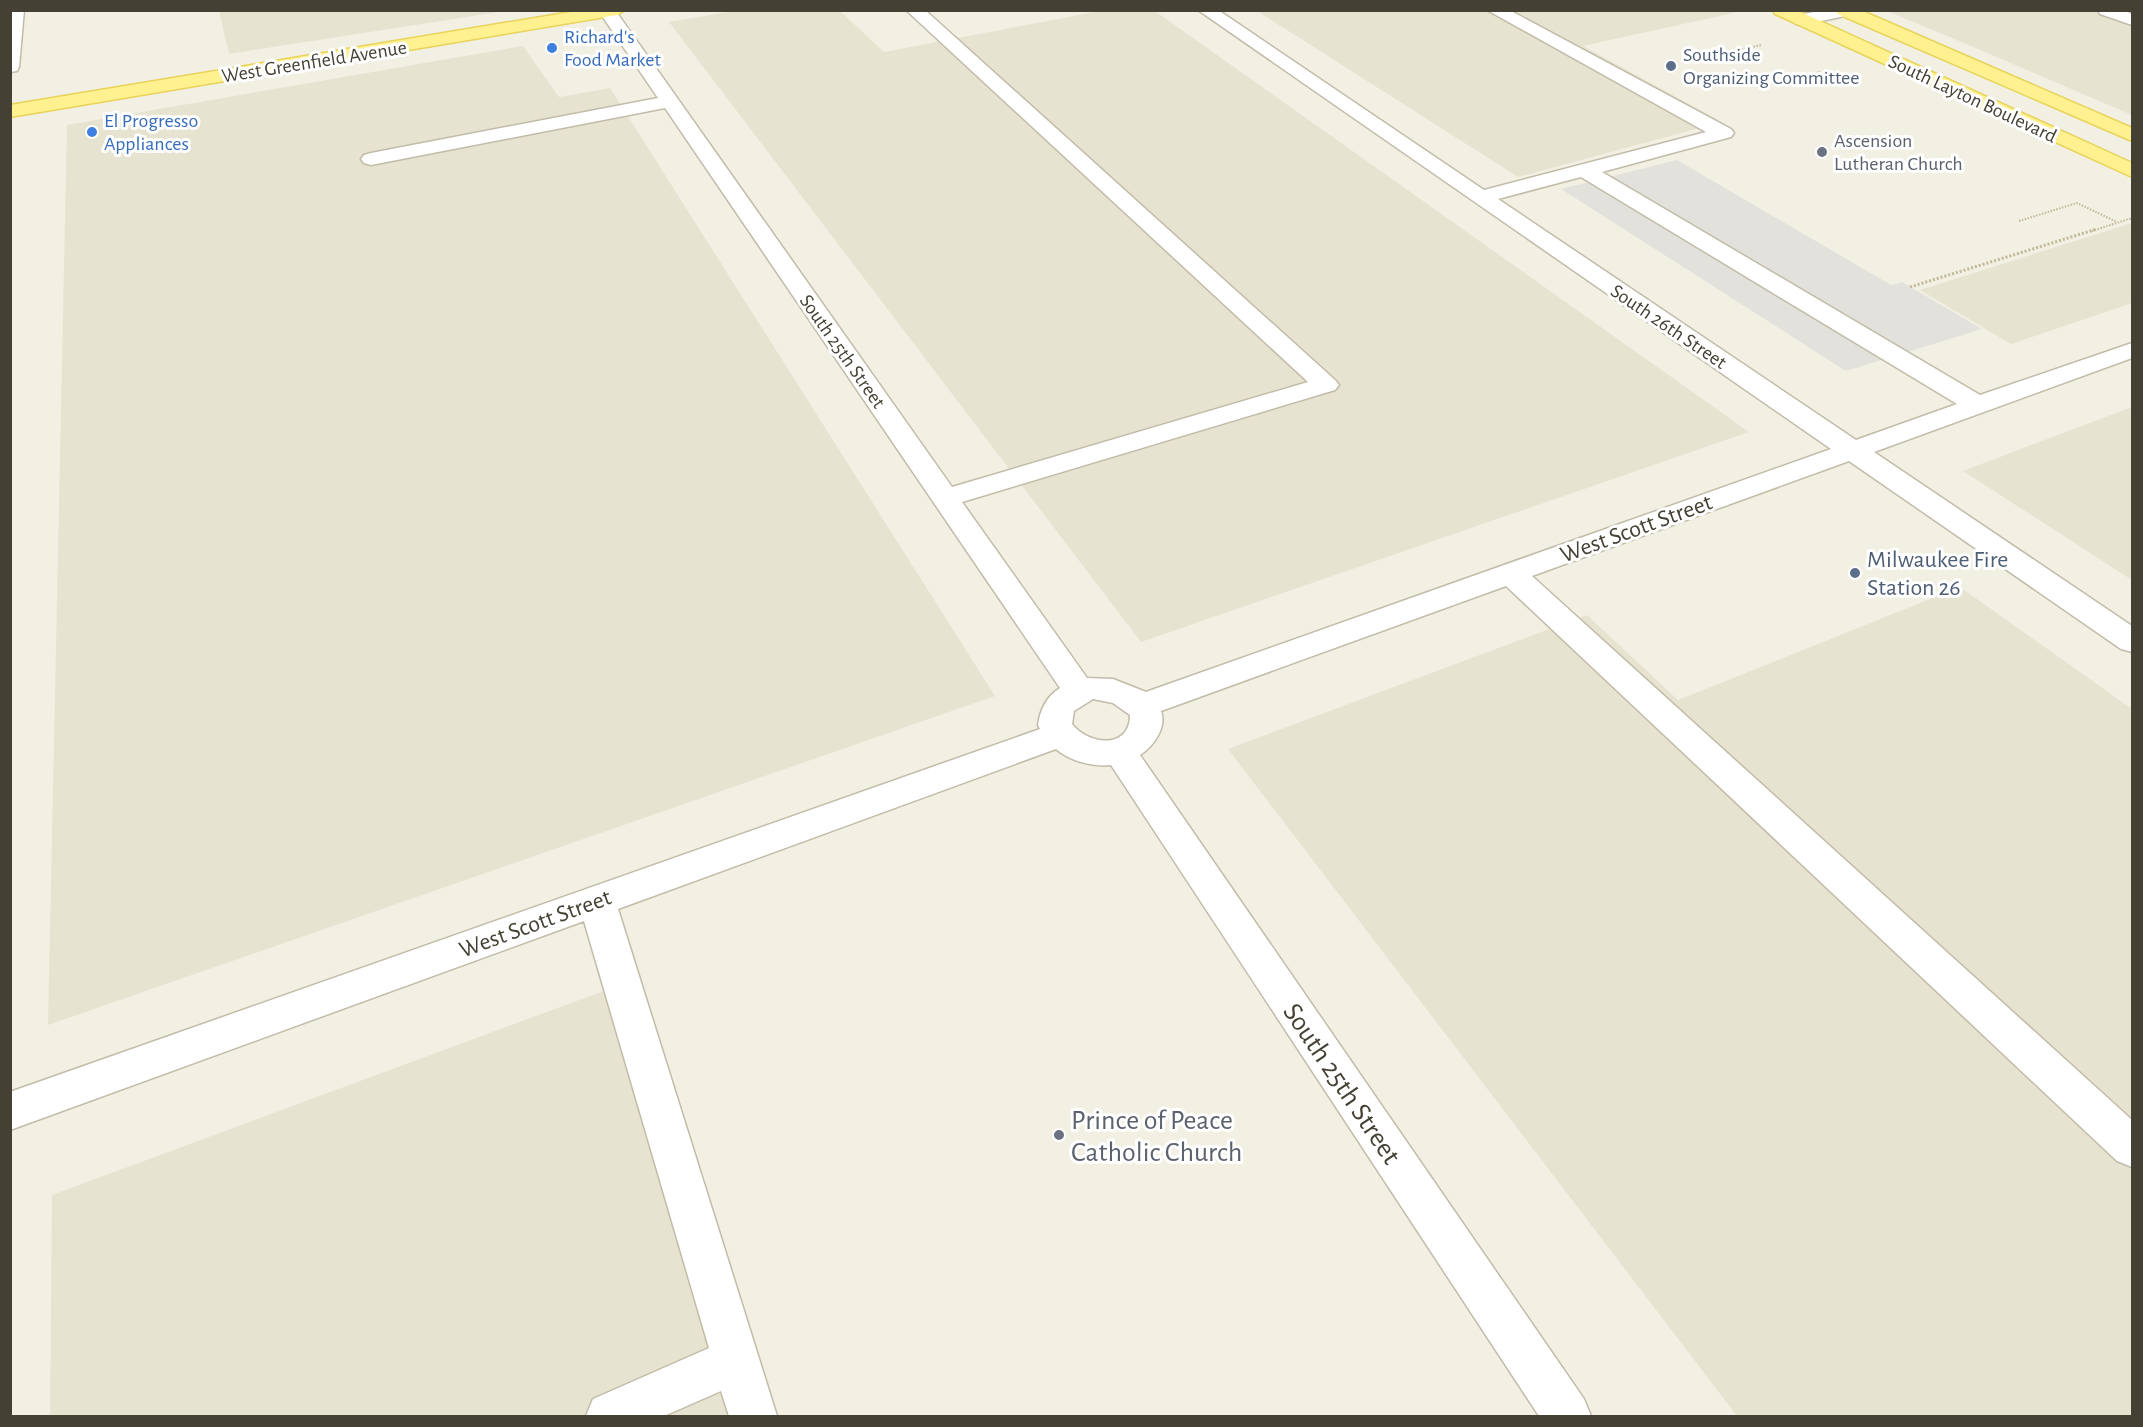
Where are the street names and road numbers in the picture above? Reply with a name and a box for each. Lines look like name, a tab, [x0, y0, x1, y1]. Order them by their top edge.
street label: West Greenfield Avenue	[220, 37, 408, 86]
street label: South Layton Boulevard	[1885, 51, 2060, 147]
street label: South 26th Street	[1607, 281, 1730, 373]
street label: South 25th Street	[796, 291, 889, 413]
street label: West Scott Street	[1557, 490, 1716, 568]
street label: West Scott Street	[456, 885, 615, 963]
street label: South 25th Street	[1277, 999, 1405, 1170]

